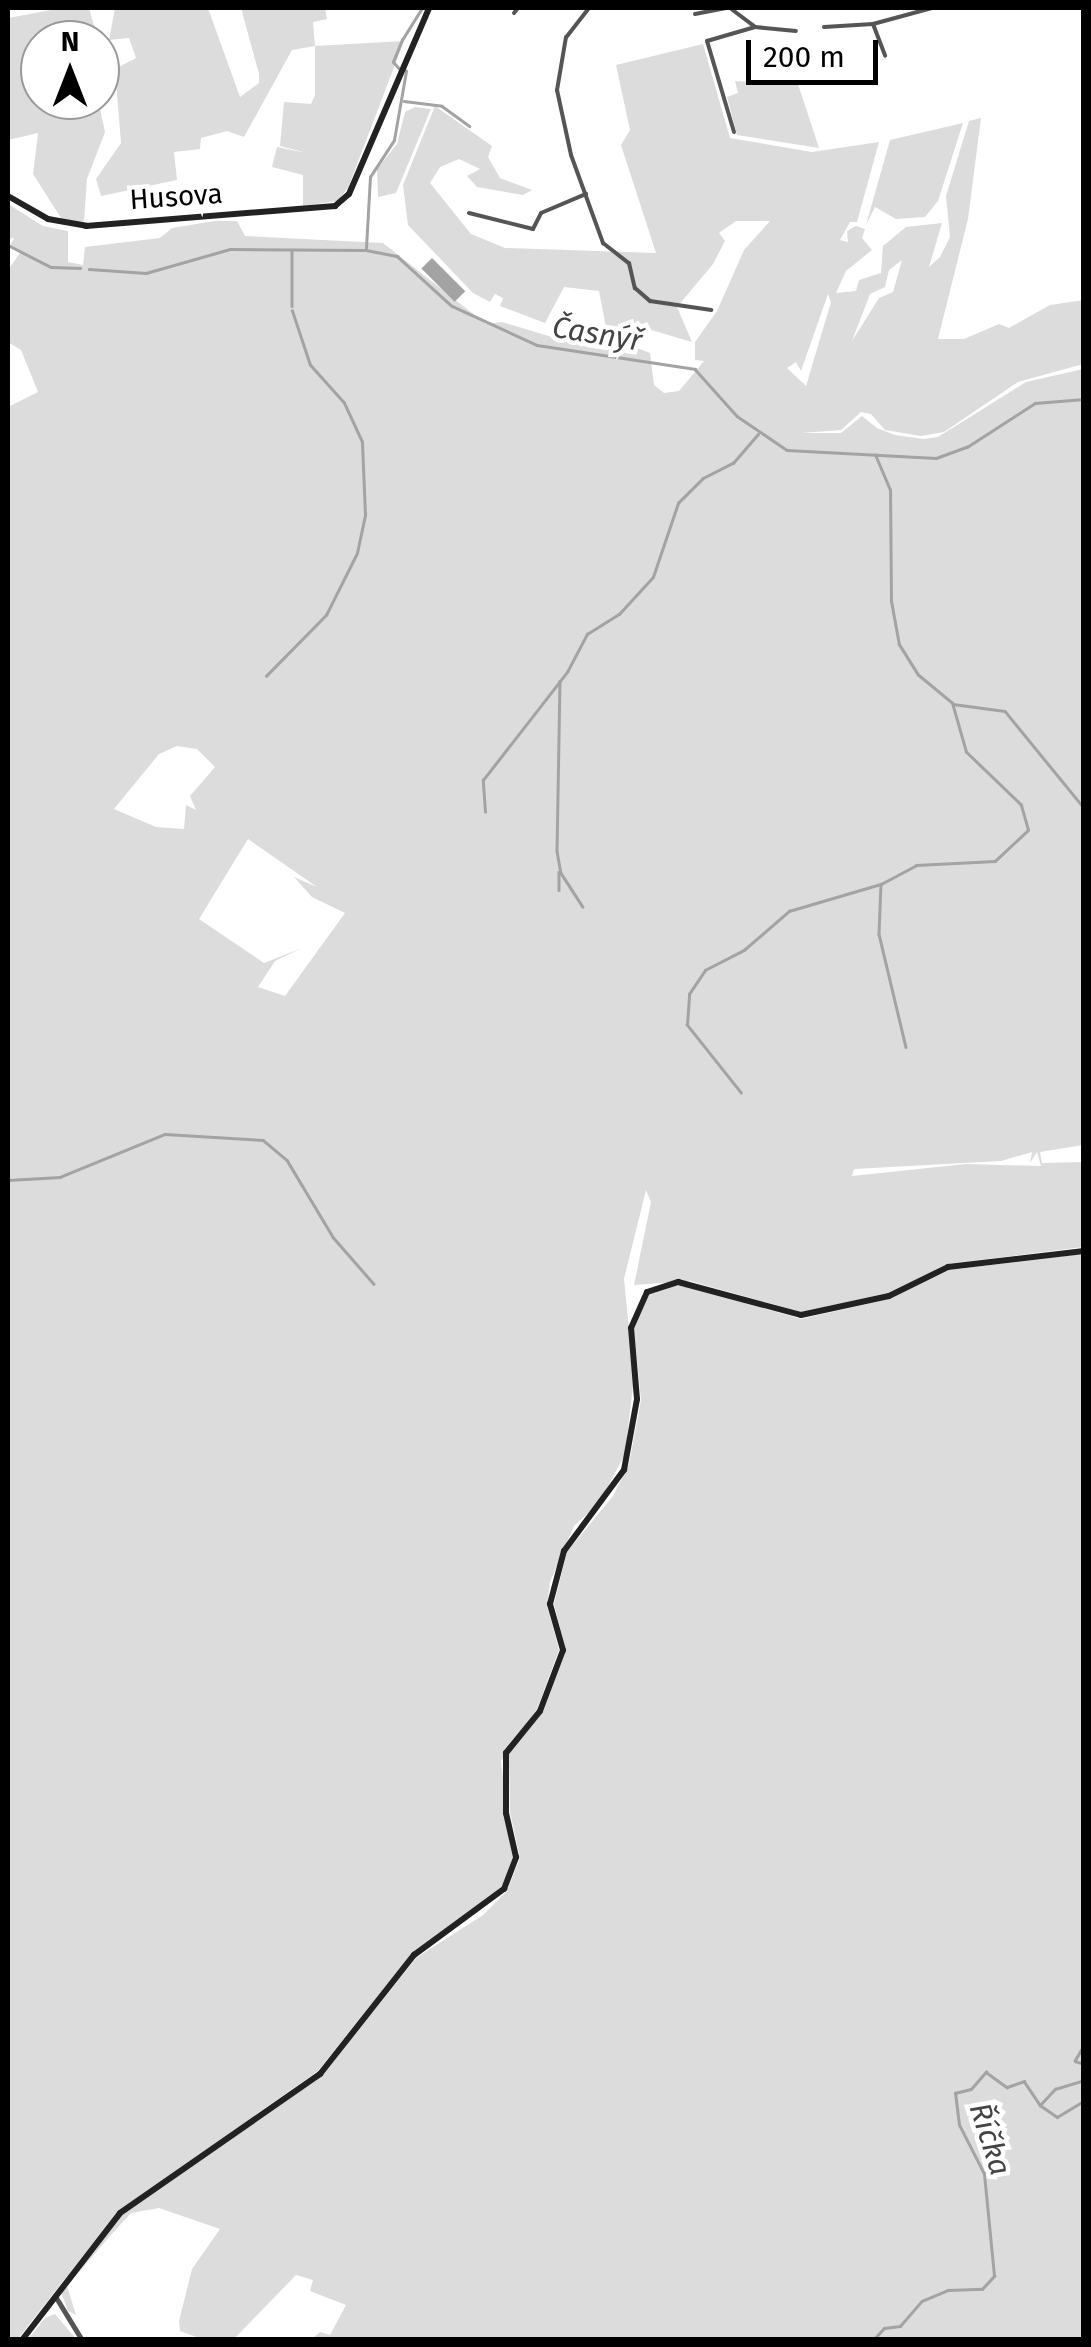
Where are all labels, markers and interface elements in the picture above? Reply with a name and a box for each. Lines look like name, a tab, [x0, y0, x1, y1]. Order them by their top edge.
north arrow	[20, 20, 120, 120]
scale bar	[751, 20, 884, 82]
text: N	[61, 25, 79, 58]
text: 200 m	[763, 39, 845, 75]
street label: Husova	[128, 177, 224, 217]
water label: Časnýř	[550, 309, 644, 359]
water label: Říčka	[961, 2098, 1019, 2180]

